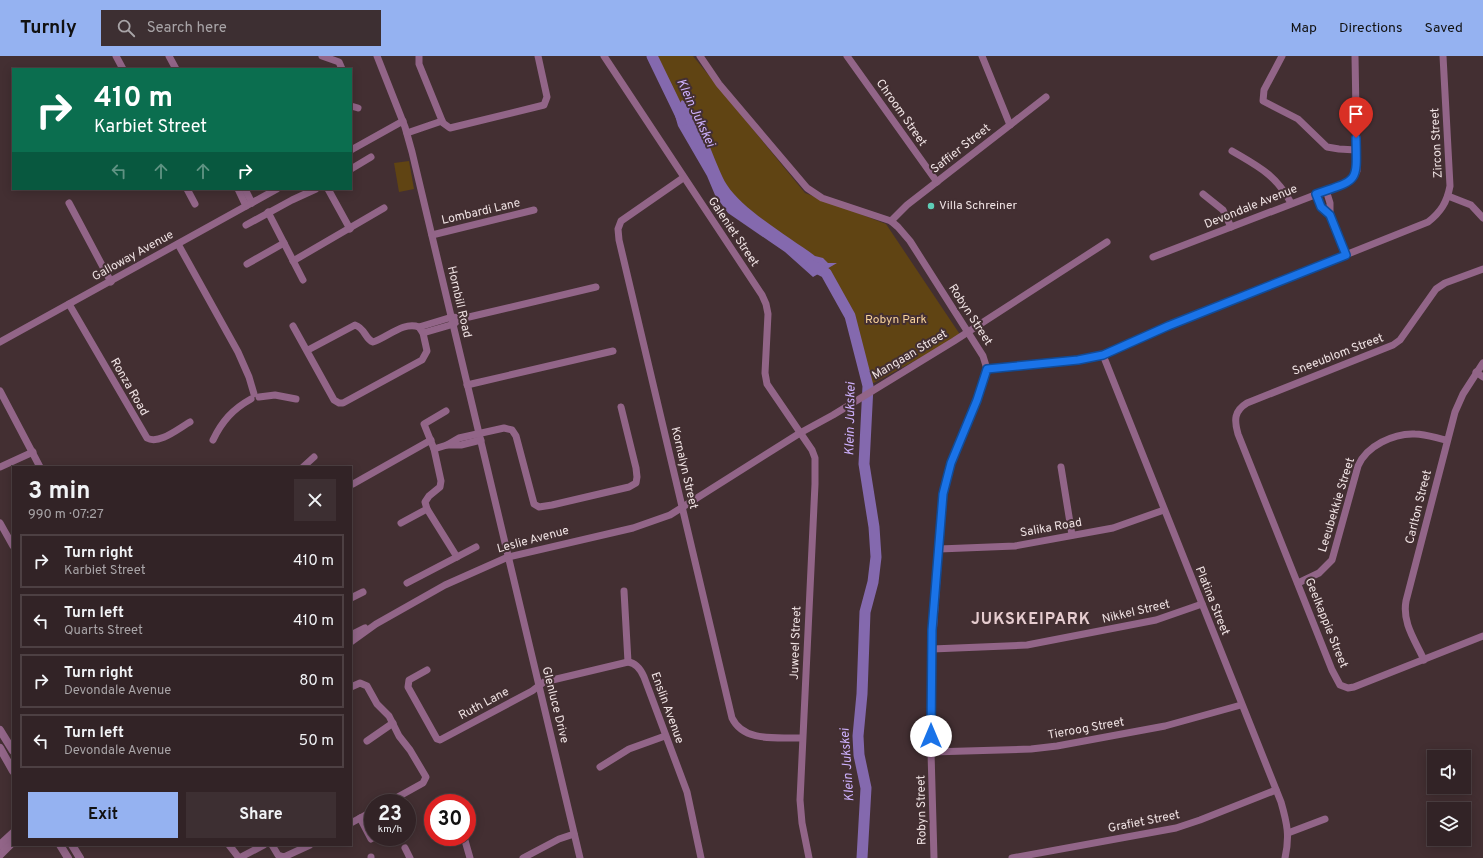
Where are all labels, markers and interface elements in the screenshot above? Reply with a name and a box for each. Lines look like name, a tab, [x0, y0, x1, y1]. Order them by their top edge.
search box	[101, 10, 381, 46]
text: Turnly	[20, 16, 77, 40]
icon: search	[115, 17, 137, 39]
text: Search here	[147, 19, 227, 38]
text: Map	[1291, 20, 1317, 37]
text: Directions	[1339, 20, 1403, 37]
text: Saved	[1425, 20, 1463, 37]
water label: Klein Jukskei	[672, 76, 718, 150]
street label: Chroom Street	[872, 76, 930, 150]
text: 410 m	[94, 81, 173, 117]
icon: right	[28, 84, 80, 136]
pin	[1339, 97, 1373, 138]
icon: arrive	[1345, 103, 1367, 125]
street label: Zircon Street	[1427, 107, 1447, 179]
text: Karbiet Street	[94, 116, 207, 139]
street label: Saffier Street	[928, 121, 994, 177]
icon: left	[108, 160, 130, 182]
icon: ahead	[150, 160, 172, 182]
icon: ahead	[192, 160, 214, 182]
icon: right	[234, 160, 256, 182]
street label: Devondale Avenue	[1202, 181, 1300, 233]
street label: Galeniet Street	[704, 194, 762, 270]
street label: Lombardi Lane	[440, 195, 522, 229]
place label: Villa Schreiner	[939, 198, 1018, 214]
marker: Villa Schreiner	[926, 201, 936, 211]
street label: Galloway Avenue	[89, 227, 177, 285]
street label: Hornbill Road	[443, 265, 475, 339]
street label: Robyn Street	[944, 281, 996, 349]
park label: Robyn Park	[865, 312, 927, 328]
street label: Mangaan Street	[869, 326, 951, 384]
street label: Sneeublom Street	[1290, 330, 1386, 380]
street label: Ronza Road	[106, 355, 152, 419]
water label: Klein Jukskei	[842, 381, 860, 456]
street label: Kornalyn Street	[667, 425, 701, 511]
street label: Leeubekkie Street	[1315, 456, 1359, 554]
street label: Carlton Street	[1402, 468, 1436, 546]
text: 3 min	[28, 477, 90, 507]
button: close	[294, 479, 336, 521]
text: 990 m · 07:27	[28, 507, 104, 523]
street label: Salika Road	[1019, 515, 1083, 541]
street label: Leslie Avenue	[495, 523, 571, 557]
text: Turn right	[64, 544, 133, 563]
icon: right	[30, 550, 52, 572]
text: 410 m	[293, 552, 334, 571]
text: Karbiet Street	[64, 563, 146, 579]
street label: Platina Street	[1191, 564, 1233, 638]
street label: Geelkappie Street	[1301, 576, 1351, 670]
street label: Nikkel Street	[1100, 596, 1172, 628]
text: Turn left	[64, 604, 124, 623]
street label: Juweel Street	[787, 606, 805, 680]
icon: left	[30, 610, 52, 632]
district label: JUKSKEIPARK	[971, 610, 1091, 630]
text: 410 m	[293, 612, 334, 631]
text: Quarts Street	[64, 623, 143, 639]
text: Turn right	[64, 664, 133, 683]
street label: Glenluce Drive	[538, 665, 572, 745]
icon: right	[30, 670, 52, 692]
street label: Enslin Avenue	[647, 670, 687, 746]
text: 80 m	[299, 672, 334, 691]
text: Devondale Avenue	[64, 683, 171, 699]
street label: Ruth Lane	[456, 684, 512, 724]
street label: Tieroog Street	[1047, 714, 1125, 744]
position arrow	[910, 715, 952, 757]
text: Turn left	[64, 724, 124, 743]
water label: Klein Jukskei	[837, 727, 859, 802]
icon: left	[30, 730, 52, 752]
text: 50 m	[299, 732, 334, 751]
text: Devondale Avenue	[64, 743, 171, 759]
map controls	[1427, 750, 1471, 846]
button: sound	[1427, 750, 1471, 794]
street label: Robyn Street	[913, 775, 931, 845]
button: Exit	[28, 792, 178, 838]
button: Share	[186, 792, 336, 838]
speed limit sign: 30	[424, 794, 476, 846]
text: 23	[378, 802, 402, 828]
button: layers	[1427, 802, 1471, 846]
street label: Grafiet Street	[1107, 807, 1181, 837]
text: km/h	[378, 823, 402, 836]

